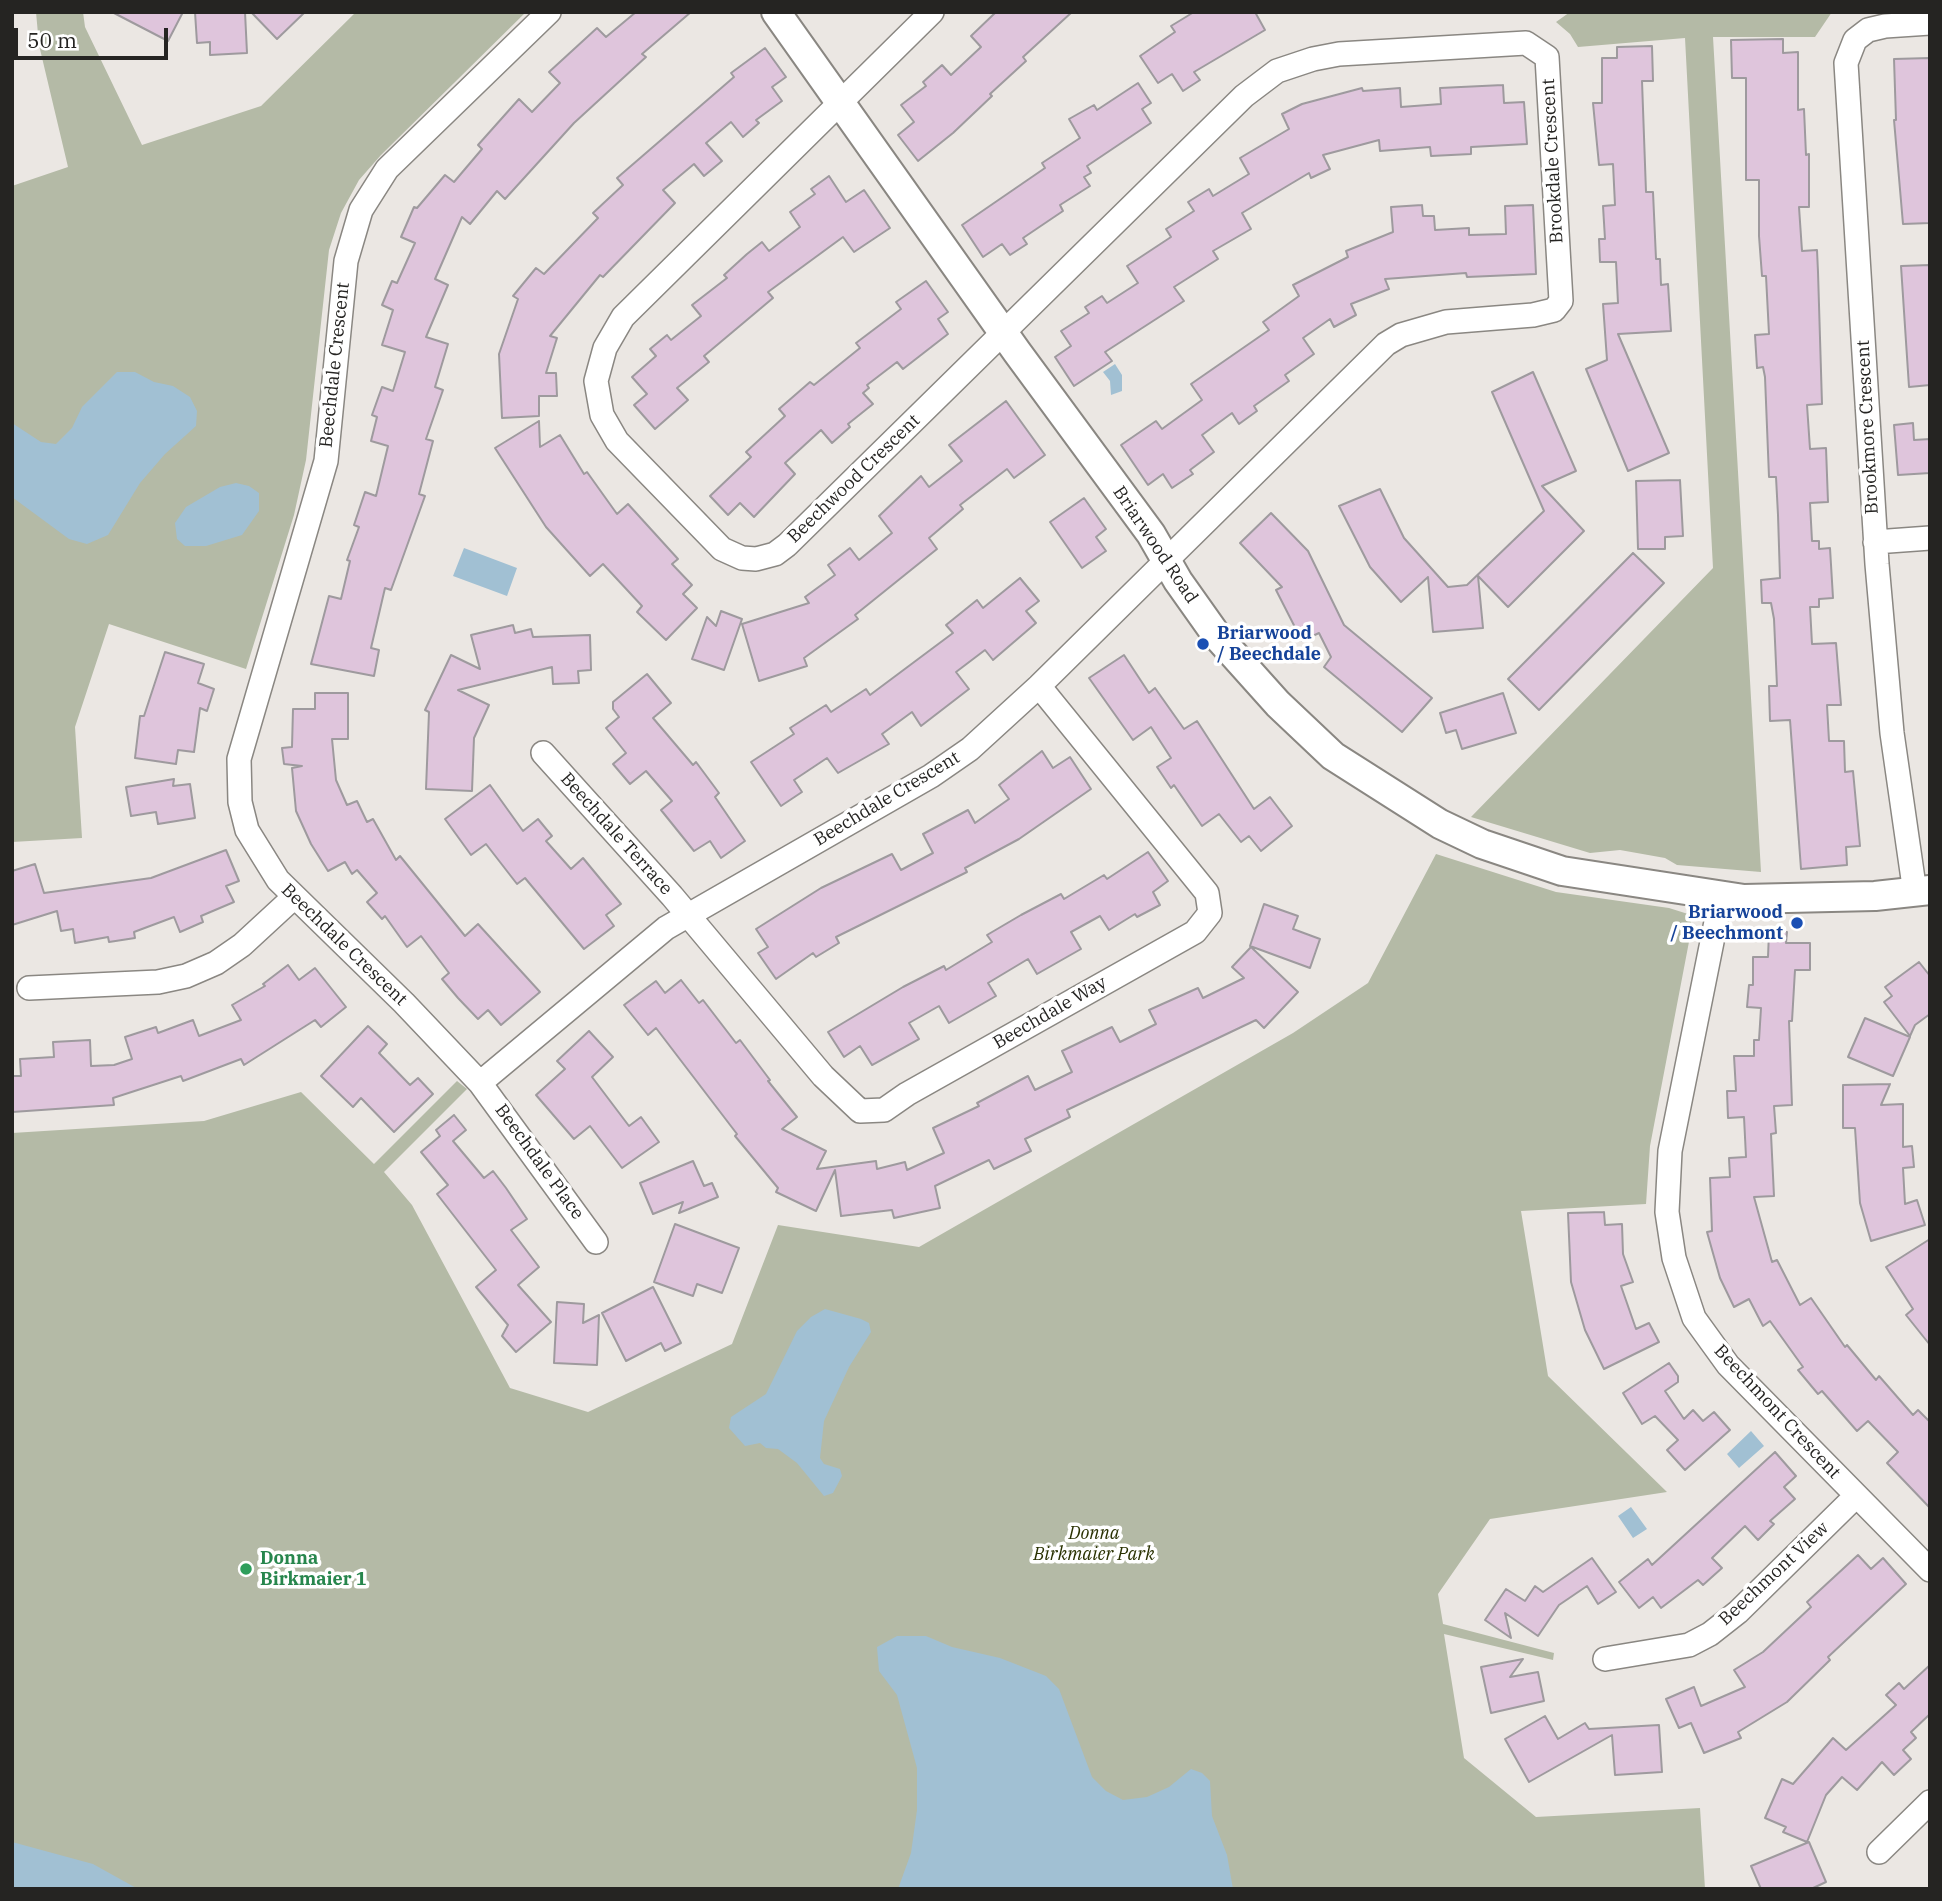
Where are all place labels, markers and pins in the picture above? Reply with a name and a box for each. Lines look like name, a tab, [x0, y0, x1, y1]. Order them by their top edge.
place label: Briarwood / Beechdale	[1217, 623, 1321, 666]
marker: Briarwood / Beechdale	[1195, 636, 1211, 652]
place label: Briarwood / Beechmont	[1670, 902, 1783, 944]
marker: Briarwood / Beechmont	[1789, 915, 1805, 931]
place label: Donna Birkmaier 1	[260, 1548, 367, 1590]
marker: Donna Birkmaier 1	[238, 1561, 254, 1577]

